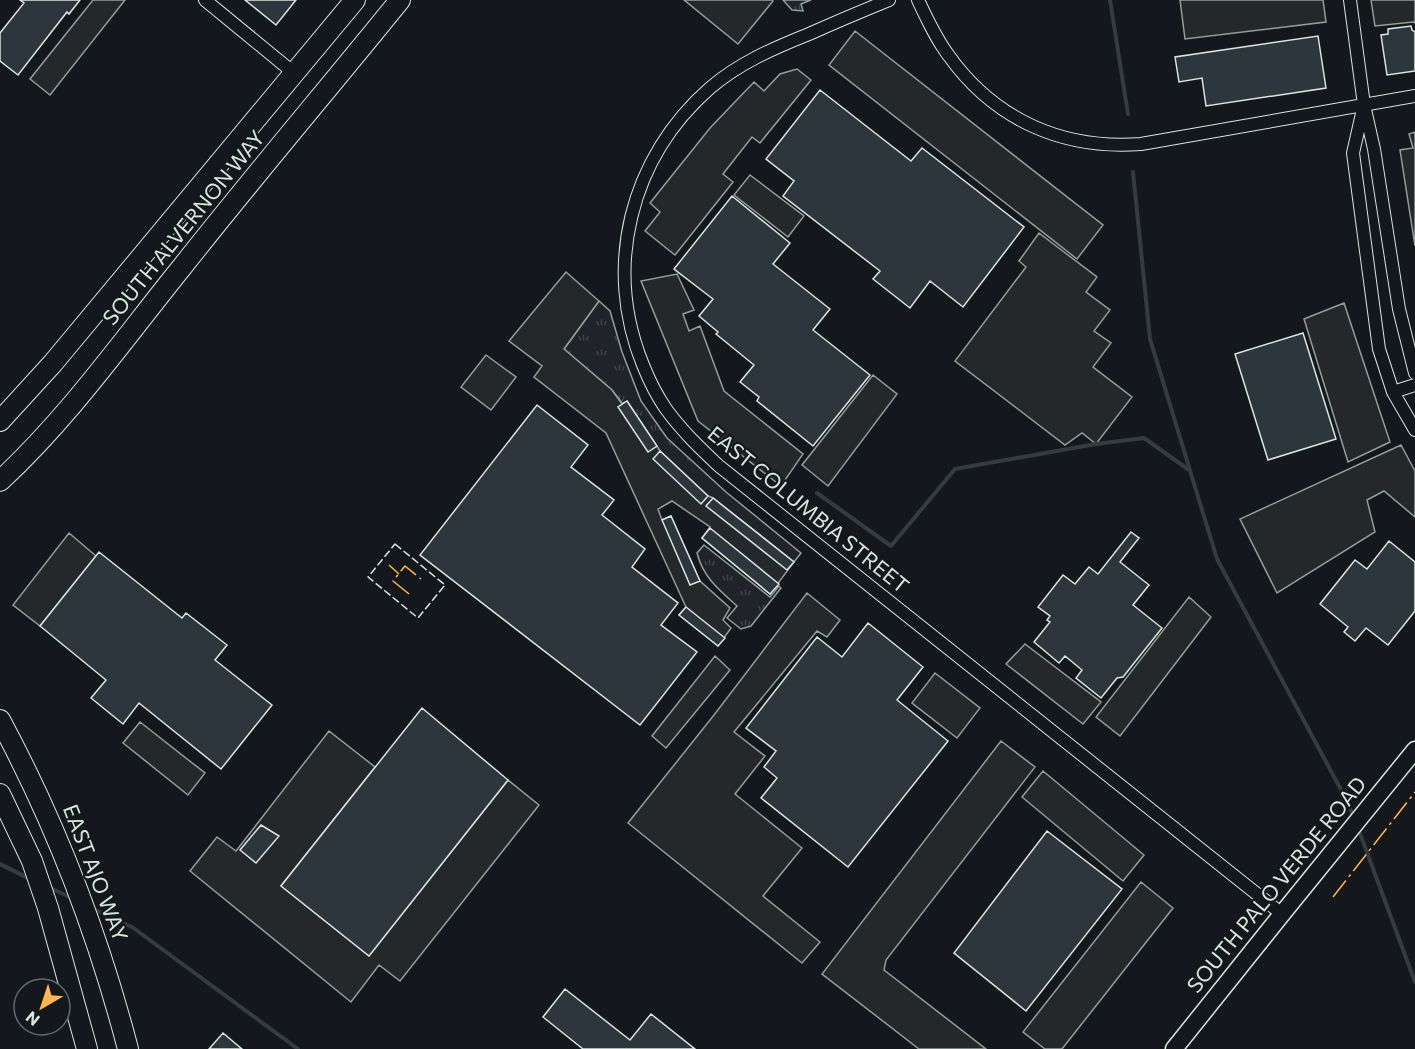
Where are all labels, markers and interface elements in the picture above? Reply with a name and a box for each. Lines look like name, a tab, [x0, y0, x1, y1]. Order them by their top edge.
street label: SOUTH ALVERNON WAY	[97, 125, 269, 329]
street label: EAST COLUMBIA STREET	[704, 420, 914, 598]
street label: SOUTH PALO VERDE ROAD	[1181, 771, 1371, 997]
street label: EAST AJO WAY	[59, 801, 134, 945]
north arrow	[12, 977, 72, 1037]
text: N	[22, 1008, 43, 1030]

